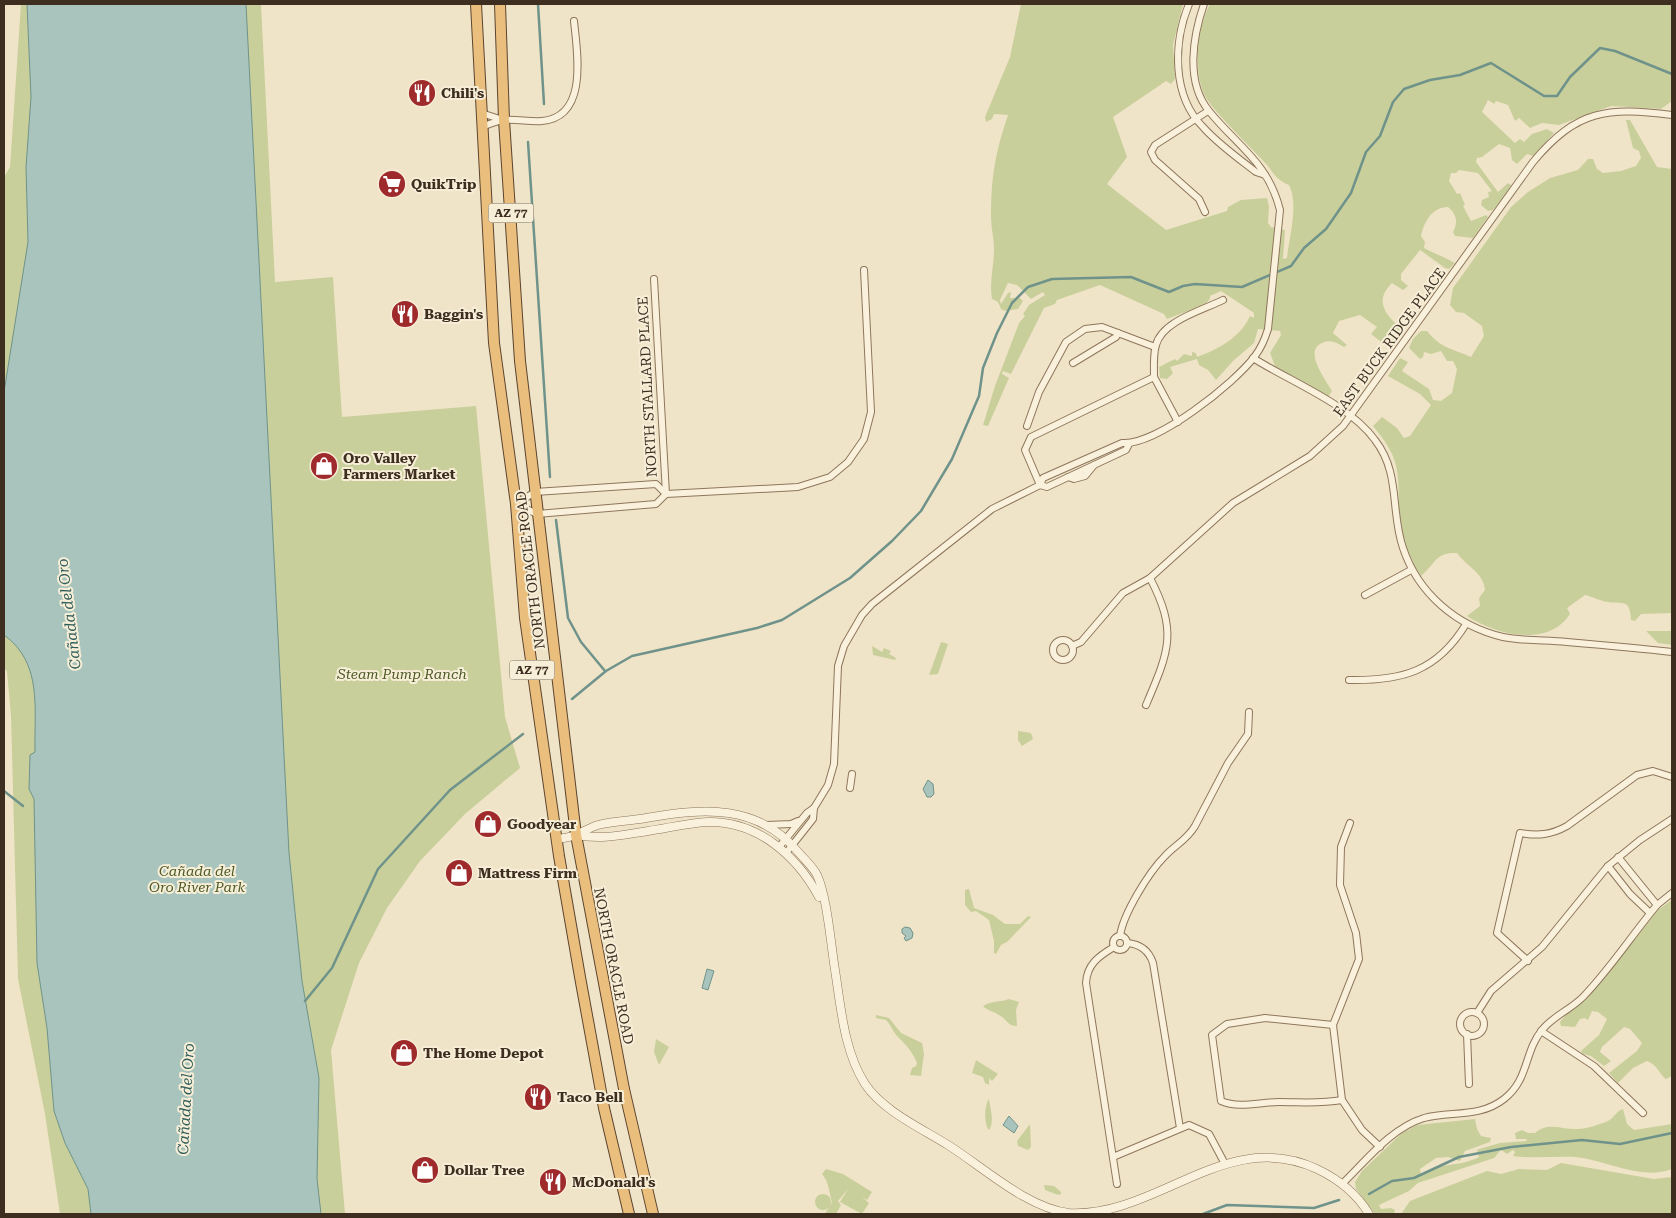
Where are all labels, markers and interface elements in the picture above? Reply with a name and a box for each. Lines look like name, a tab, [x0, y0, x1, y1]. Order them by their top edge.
restaurant icon: Chili's	[407, 78, 437, 108]
place label: Chili's	[441, 85, 484, 101]
supermarket icon: QuikTrip	[377, 169, 407, 199]
place label: QuikTrip	[411, 176, 477, 192]
road number: AZ 77	[488, 204, 534, 222]
street label: EAST BUCK RIDGE PLACE	[1330, 264, 1448, 420]
street label: NORTH STALLARD PLACE	[634, 296, 660, 478]
restaurant icon: Baggin's	[390, 299, 420, 329]
place label: Baggin's	[424, 306, 483, 322]
place label: Oro Valley Farmers Market	[343, 450, 456, 482]
shop icon: Oro Valley Farmers Market	[309, 451, 339, 481]
street label: NORTH ORACLE ROAD	[512, 490, 548, 650]
water label: Cañada del Oro	[53, 557, 85, 671]
road number: AZ 77	[510, 660, 554, 680]
park label: Steam Pump Ranch	[336, 666, 467, 682]
shop icon: Goodyear	[473, 809, 503, 839]
place label: Goodyear	[507, 816, 577, 832]
shop icon: Mattress Firm	[444, 858, 474, 888]
park label: Cañada del Oro River Park	[149, 863, 245, 895]
place label: Mattress Firm	[478, 865, 577, 881]
street label: NORTH ORACLE ROAD	[591, 886, 637, 1046]
shop icon: The Home Depot	[389, 1038, 419, 1068]
water label: Cañada del Oro	[174, 1043, 198, 1155]
place label: The Home Depot	[423, 1045, 544, 1061]
restaurant icon: Taco Bell	[523, 1082, 553, 1112]
place label: Taco Bell	[557, 1089, 623, 1105]
shop icon: Dollar Tree	[410, 1155, 440, 1185]
place label: Dollar Tree	[444, 1162, 525, 1178]
restaurant icon: McDonald's	[538, 1167, 568, 1197]
place label: McDonald's	[572, 1174, 655, 1190]

